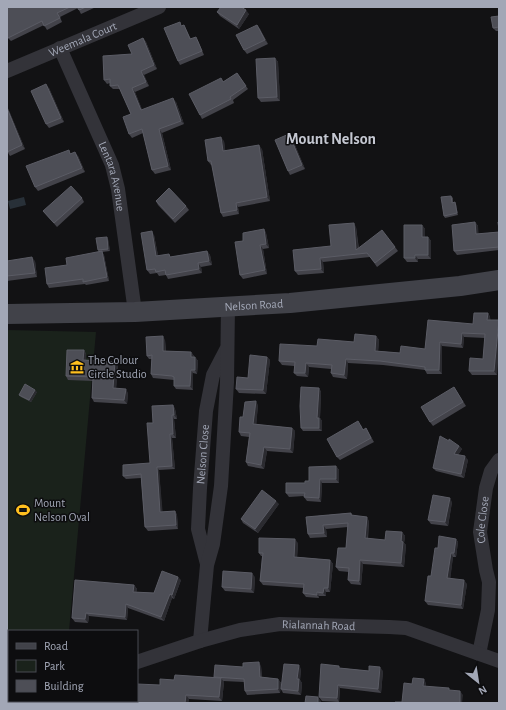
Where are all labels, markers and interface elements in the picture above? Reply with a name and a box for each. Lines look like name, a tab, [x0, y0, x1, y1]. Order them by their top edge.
street label: Weemala Court	[47, 19, 119, 59]
district label: Mount Nelson	[286, 131, 376, 147]
street label: Lentara Avenue	[96, 140, 127, 212]
street label: Nelson Road	[224, 297, 283, 313]
place label: The Colour Circle Studio	[88, 354, 147, 380]
museum icon: The Colour Circle Studio	[69, 359, 85, 375]
street label: Nelson Close	[194, 424, 211, 485]
street label: Cole Close	[474, 496, 491, 544]
place label: Mount Nelson Oval	[34, 497, 90, 523]
sports icon: Mount Nelson Oval	[15, 502, 31, 518]
street label: Rialannah Road	[282, 618, 356, 632]
legend	[8, 630, 138, 702]
text: Road	[44, 640, 68, 652]
text: Park	[44, 660, 65, 672]
north arrow	[458, 662, 498, 702]
text: Building	[44, 680, 84, 692]
text: N	[477, 684, 489, 697]

